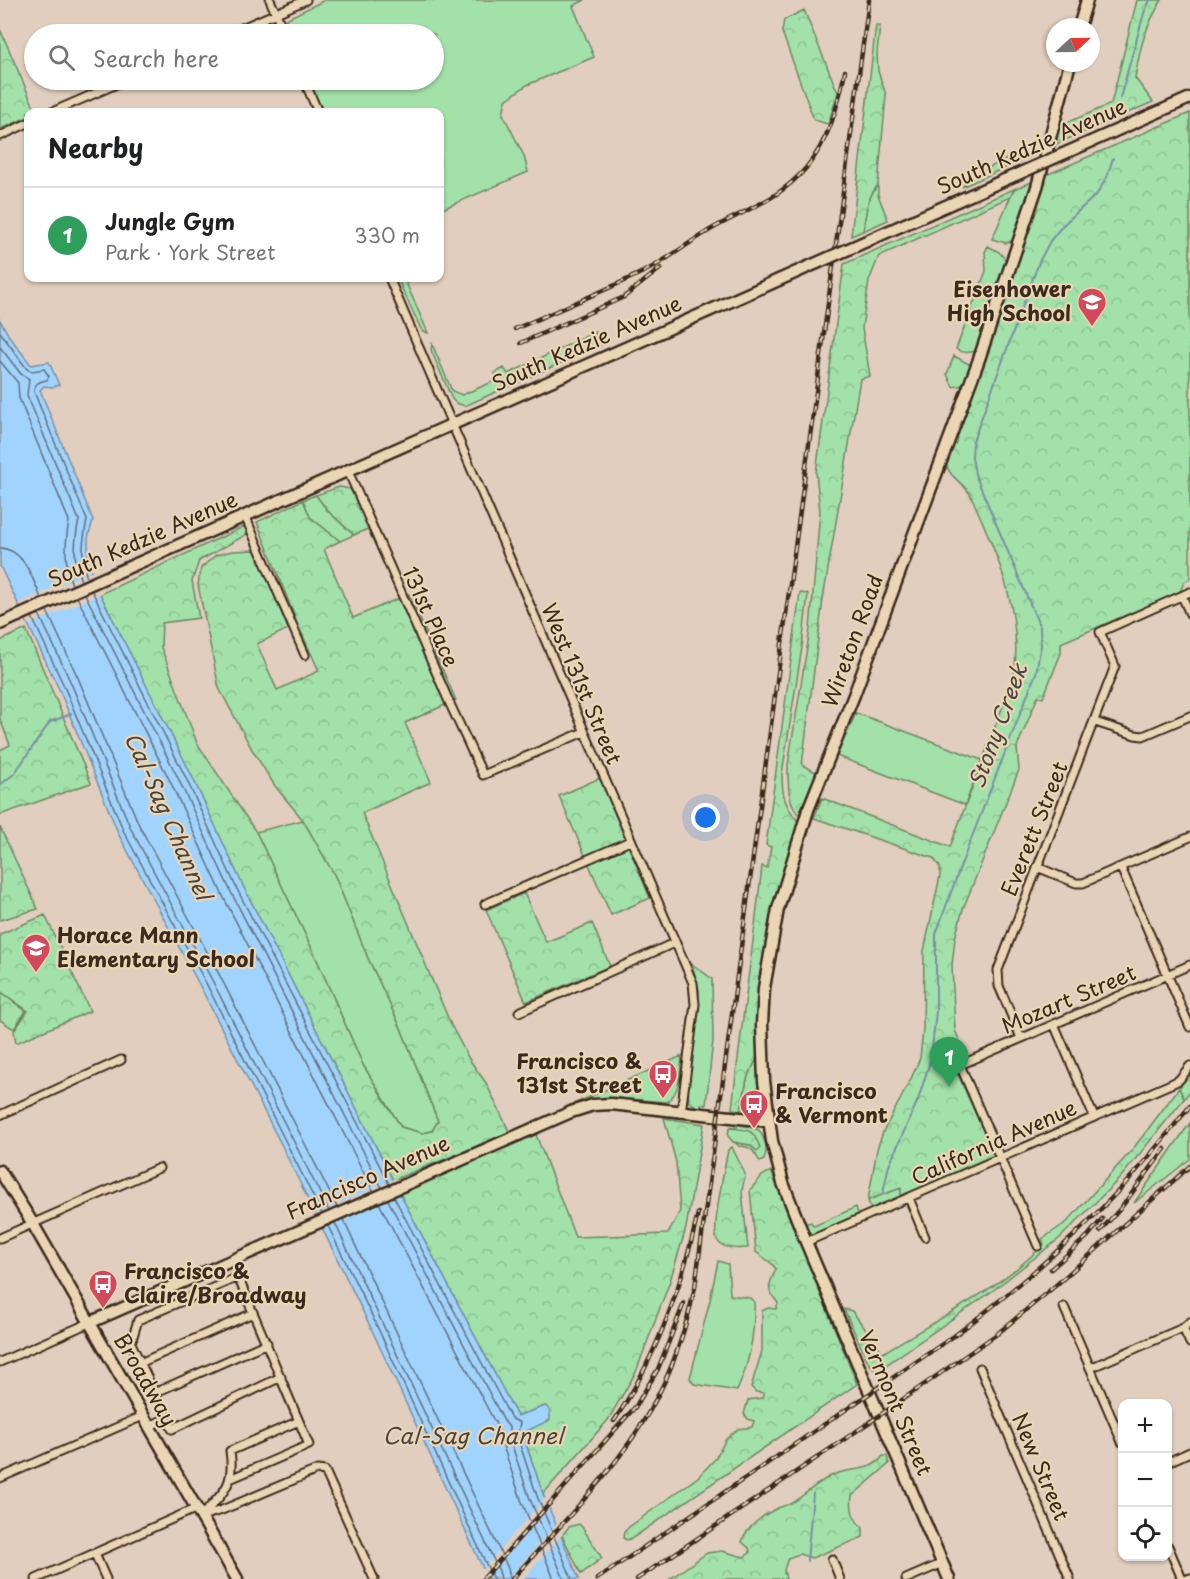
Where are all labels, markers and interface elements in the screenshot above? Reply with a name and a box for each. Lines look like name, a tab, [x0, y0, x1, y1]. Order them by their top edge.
north arrow	[1046, 18, 1100, 72]
search box	[24, 24, 444, 90]
icon: search	[45, 41, 78, 74]
text: Search here	[93, 41, 219, 74]
street label: South Kedzie Avenue	[931, 89, 1131, 201]
text: Nearby	[48, 128, 143, 167]
text: Jungle Gym	[105, 204, 235, 237]
text: 1	[63, 220, 72, 250]
text: 330 m	[354, 220, 420, 250]
text: Park · York Street	[105, 237, 275, 267]
place label: Eisenhower High School	[947, 272, 1071, 328]
street label: South Kedzie Avenue	[486, 286, 686, 398]
school or university icon: Eisenhower High School	[1076, 286, 1108, 328]
street label: South Kedzie Avenue	[42, 482, 242, 594]
street label: 131st Place	[395, 561, 468, 672]
street label: Wireton Road	[812, 569, 890, 711]
street label: West 131st Street	[534, 597, 631, 769]
water label: Stony Creek	[959, 657, 1035, 793]
water label: Cal-Sag Channel	[118, 726, 222, 907]
street label: Everett Street	[992, 756, 1075, 900]
your location	[691, 803, 720, 832]
place label: Horace Mann Elementary School	[57, 918, 255, 974]
school or university icon: Horace Mann Elementary School	[20, 932, 52, 974]
street label: Mozart Street	[996, 955, 1140, 1041]
pin: 1	[930, 1038, 968, 1087]
place label: Francisco & 131st Street	[516, 1044, 642, 1100]
bus stop icon: Francisco & 131st Street	[647, 1058, 679, 1100]
place label: Francisco & Vermont	[775, 1074, 888, 1130]
bus stop icon: Francisco & Vermont	[738, 1088, 770, 1130]
street label: California Avenue	[905, 1090, 1081, 1192]
street label: Francisco Avenue	[280, 1126, 454, 1227]
place label: Francisco & Claire/Broadway	[124, 1254, 306, 1310]
bus stop icon: Francisco & Claire/Broadway	[87, 1268, 119, 1310]
street label: Vermont Street	[852, 1325, 942, 1480]
street label: Broadway	[107, 1327, 186, 1431]
map controls	[1118, 1399, 1172, 1561]
button: +	[1118, 1399, 1172, 1453]
street label: New Street	[1005, 1407, 1079, 1525]
water label: Cal-Sag Channel	[383, 1418, 566, 1451]
button: −	[1118, 1453, 1172, 1507]
button: locate	[1118, 1507, 1172, 1561]

